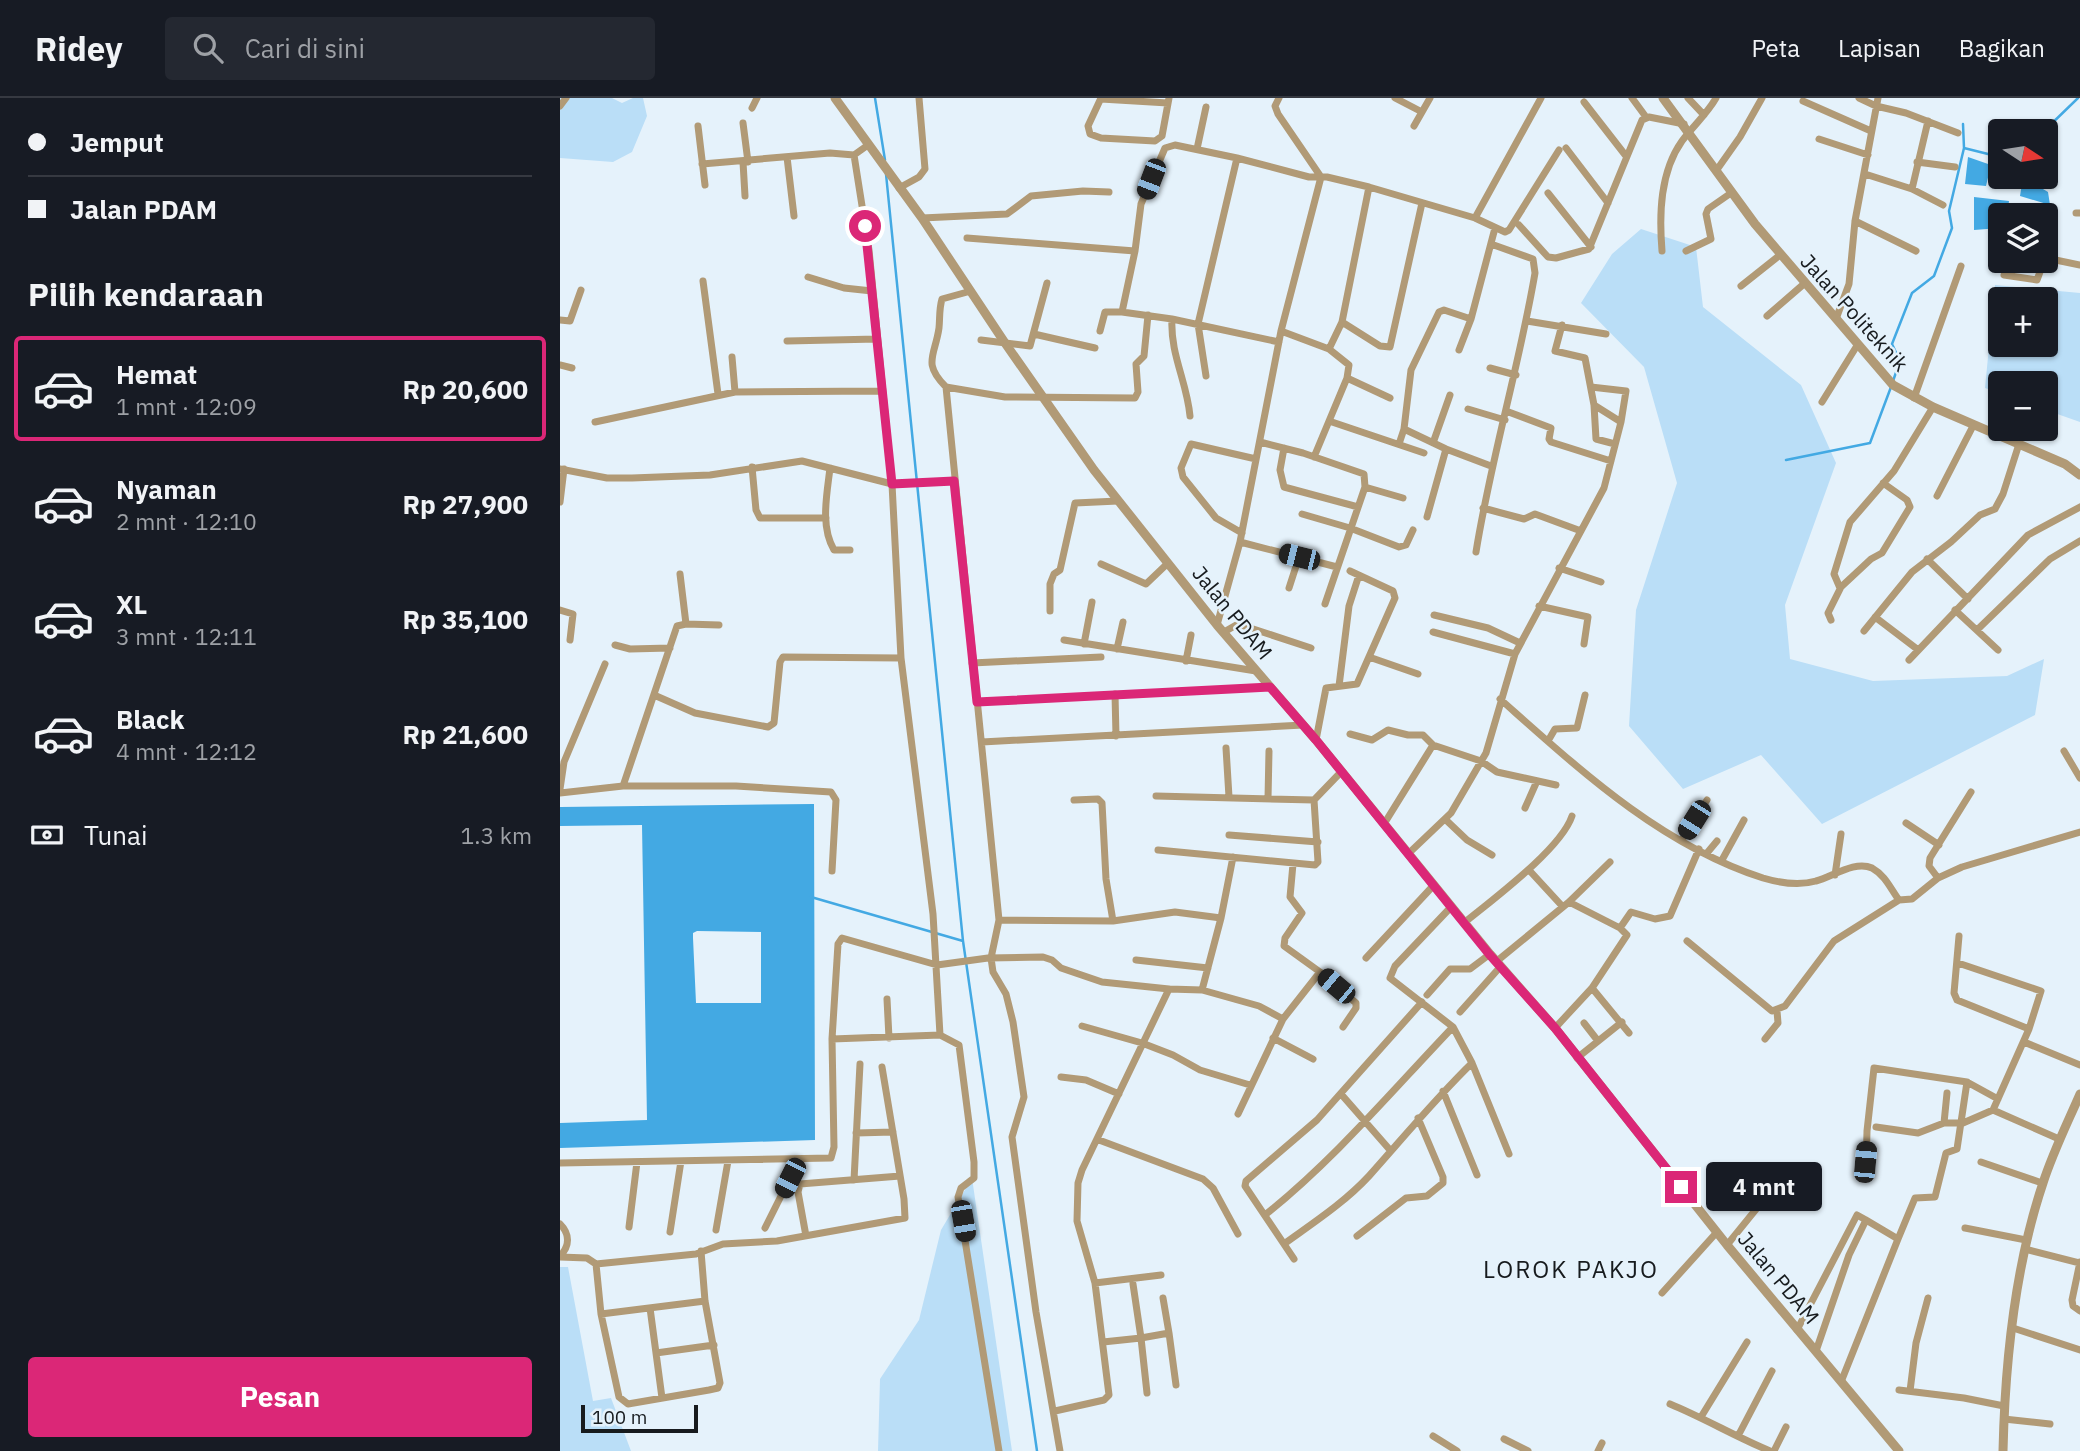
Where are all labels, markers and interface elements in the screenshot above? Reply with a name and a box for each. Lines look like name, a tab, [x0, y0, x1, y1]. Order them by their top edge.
search box	[165, 17, 655, 80]
text: Ridey	[35, 27, 123, 70]
icon: search	[189, 29, 227, 67]
text: Cari di sini	[245, 31, 365, 65]
text: Peta	[1752, 32, 1800, 64]
text: Lapisan	[1838, 32, 1921, 64]
text: Bagikan	[1959, 32, 2045, 64]
north arrow	[1988, 119, 2058, 189]
map controls	[1988, 119, 2058, 441]
text: Jemput	[70, 125, 164, 159]
car	[1134, 156, 1169, 202]
text: Jalan PDAM	[70, 192, 217, 226]
button: layers	[1988, 203, 2058, 273]
route start	[849, 210, 881, 242]
street label: Jalan Politeknik	[1795, 248, 1915, 377]
text: Pilih kendaraan	[28, 273, 264, 315]
button: +	[1988, 287, 2058, 357]
icon: car	[32, 357, 95, 420]
text: Hemat	[116, 357, 197, 391]
button: −	[1988, 371, 2058, 441]
text: Rp 20,600	[402, 372, 528, 406]
text: 1 mnt · 12:09	[116, 391, 257, 421]
icon: car	[32, 472, 95, 535]
text: Nyaman	[116, 472, 217, 506]
text: Rp 27,900	[402, 487, 528, 521]
text: 2 mnt · 12:10	[116, 506, 257, 536]
car	[1277, 542, 1322, 572]
street label: Jalan PDAM	[1186, 560, 1279, 665]
icon: car	[32, 587, 95, 650]
text: XL	[116, 587, 147, 621]
text: Rp 35,100	[402, 602, 528, 636]
text: 3 mnt · 12:11	[116, 621, 257, 651]
icon: car	[32, 702, 95, 765]
text: Black	[116, 702, 184, 736]
text: Rp 21,600	[402, 717, 528, 751]
text: 4 mnt · 12:12	[116, 736, 257, 766]
car	[1674, 797, 1715, 843]
icon: cash	[28, 816, 66, 854]
text: Tunai	[84, 818, 148, 852]
text: 1.3 km	[461, 820, 532, 850]
car	[1314, 964, 1359, 1008]
car	[1853, 1140, 1878, 1184]
car	[772, 1155, 809, 1201]
callout: 4 mnt	[1706, 1162, 1821, 1212]
route end	[1665, 1171, 1697, 1203]
text: 4 mnt	[1733, 1171, 1795, 1201]
car	[950, 1198, 977, 1244]
street label: Jalan PDAM	[1732, 1225, 1826, 1330]
district label: LOROK PAKJO	[1483, 1253, 1659, 1285]
button: Pesan	[28, 1357, 532, 1437]
scale bar	[581, 1402, 698, 1434]
text: 100 m	[592, 1405, 647, 1429]

